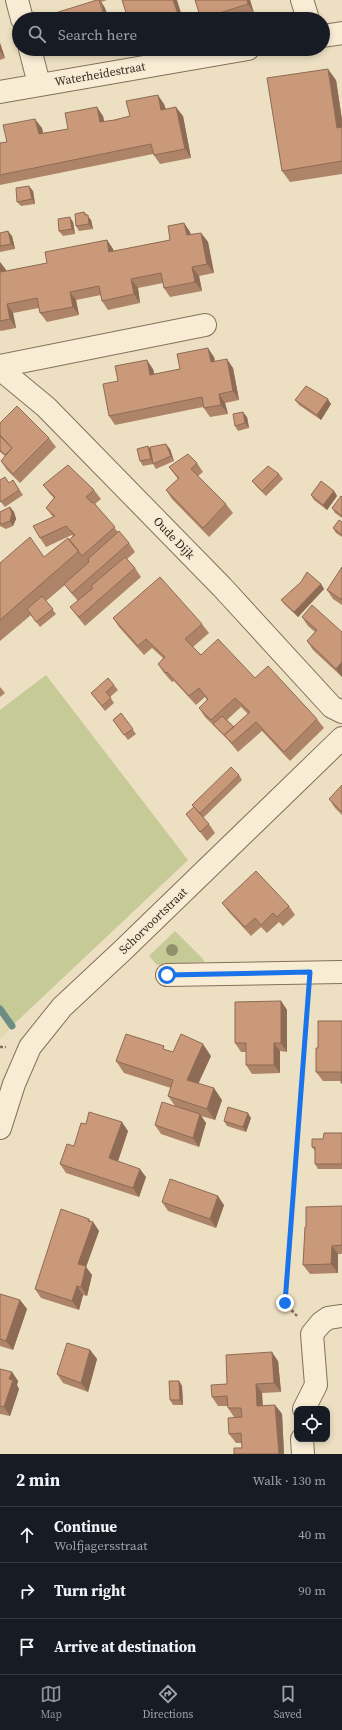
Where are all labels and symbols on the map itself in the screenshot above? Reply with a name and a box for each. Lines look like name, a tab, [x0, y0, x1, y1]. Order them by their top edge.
street label: Waterheidestraat	[53, 58, 147, 90]
street label: Oude Dijk	[150, 513, 198, 563]
street label: Schorvoortstraat	[115, 884, 191, 958]
route start	[158, 966, 176, 984]
route end	[276, 1294, 294, 1312]

